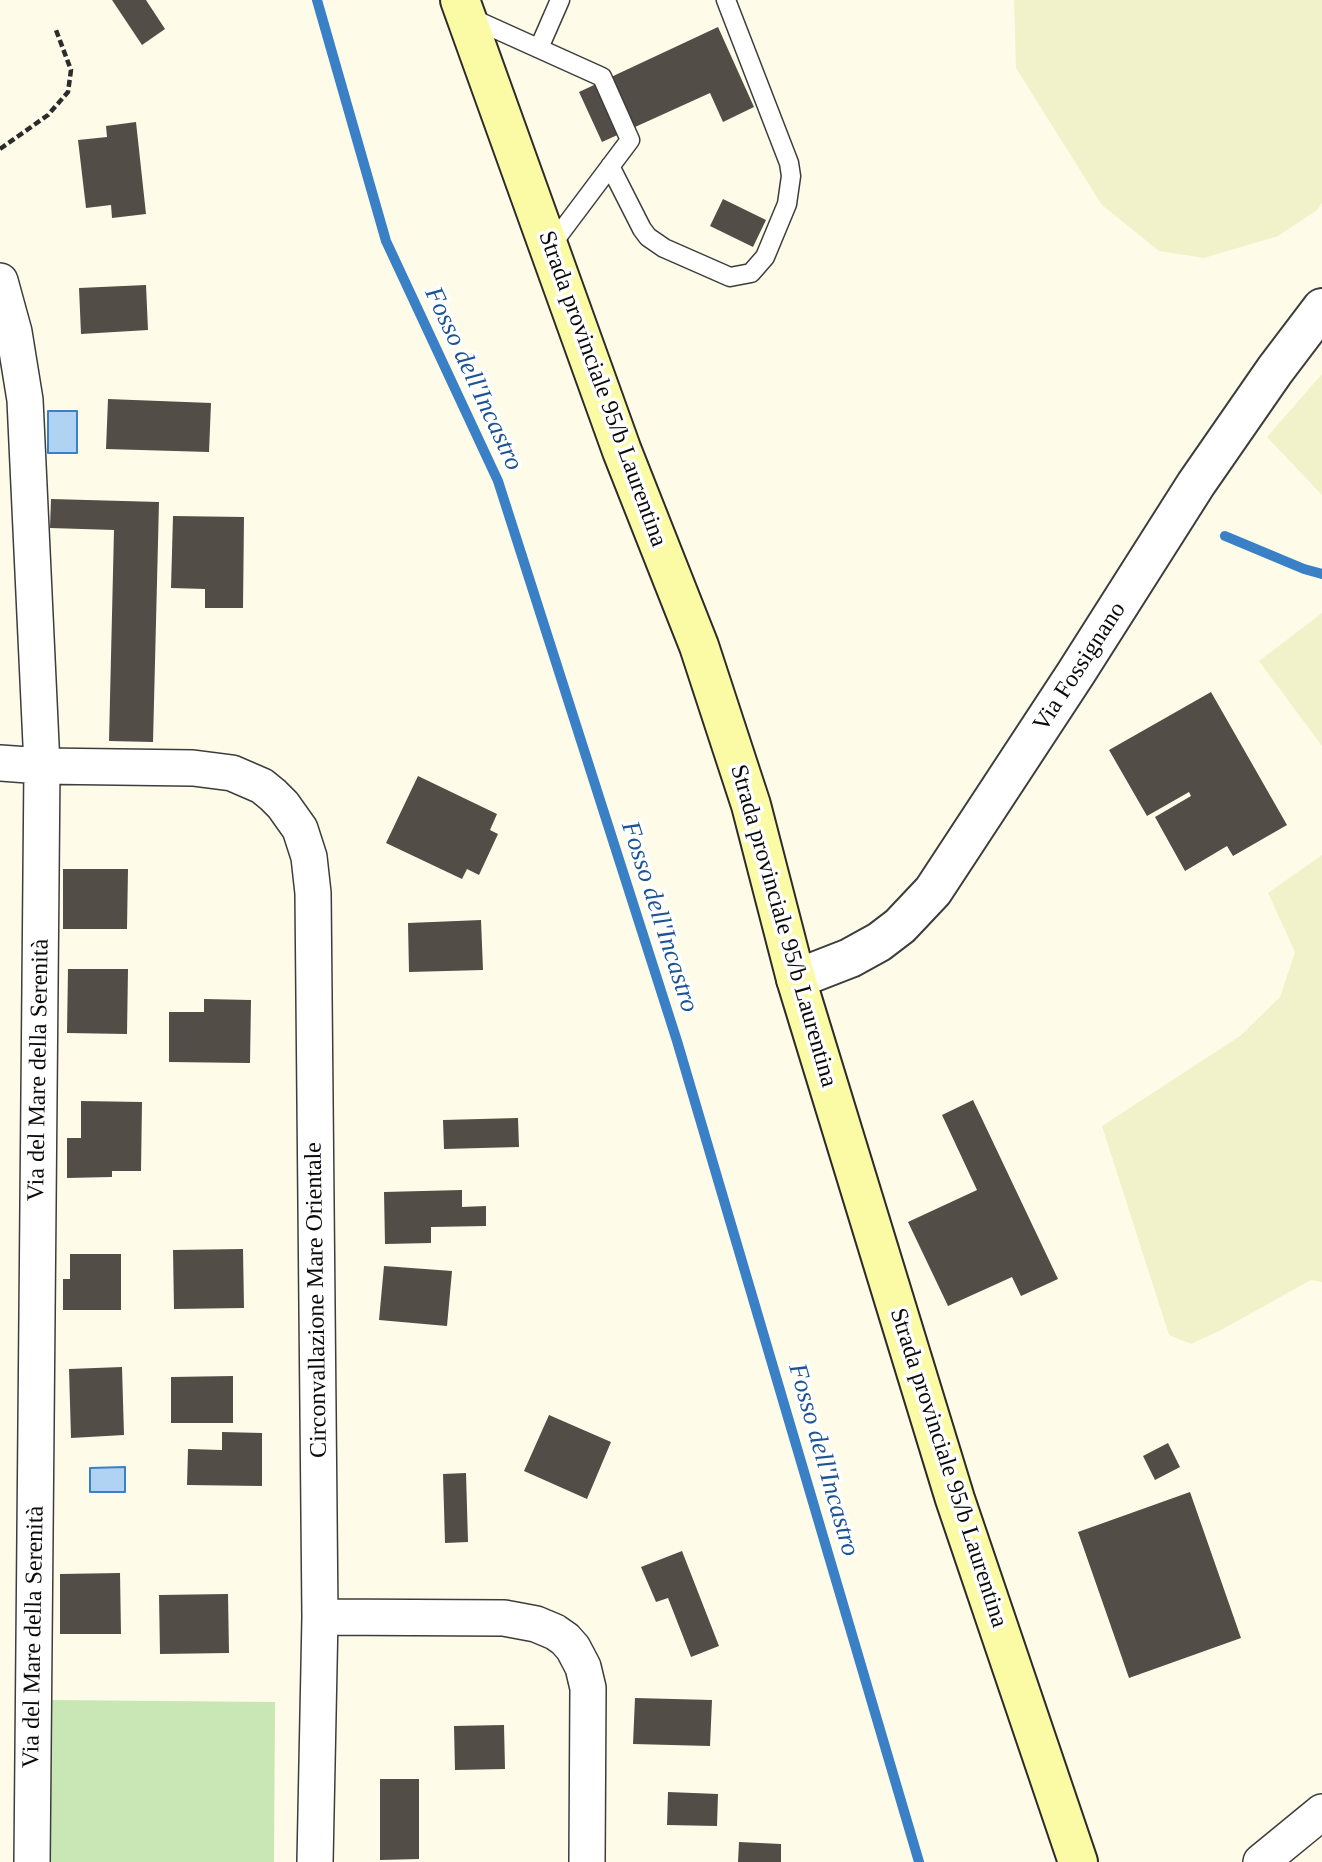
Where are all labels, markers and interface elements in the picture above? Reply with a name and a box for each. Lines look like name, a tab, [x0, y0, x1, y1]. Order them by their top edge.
street label: Strada provinciale 95/b Laurentina	[531, 227, 673, 551]
water label: Fosso dell'Incastro	[417, 282, 529, 476]
street label: Via Fossignano	[1027, 597, 1133, 737]
street label: Strada provinciale 95/b Laurentina	[723, 762, 843, 1090]
water label: Fosso dell'Incastro	[613, 818, 705, 1016]
street label: Via del Mare della Serenità	[22, 939, 56, 1201]
street label: Circonvallazione Mare Orientale	[300, 1142, 334, 1458]
street label: Strada provinciale 95/b Laurentina	[883, 1305, 1013, 1631]
water label: Fosso dell'Incastro	[781, 1360, 865, 1560]
street label: Via del Mare della Serenità	[17, 1506, 51, 1768]

